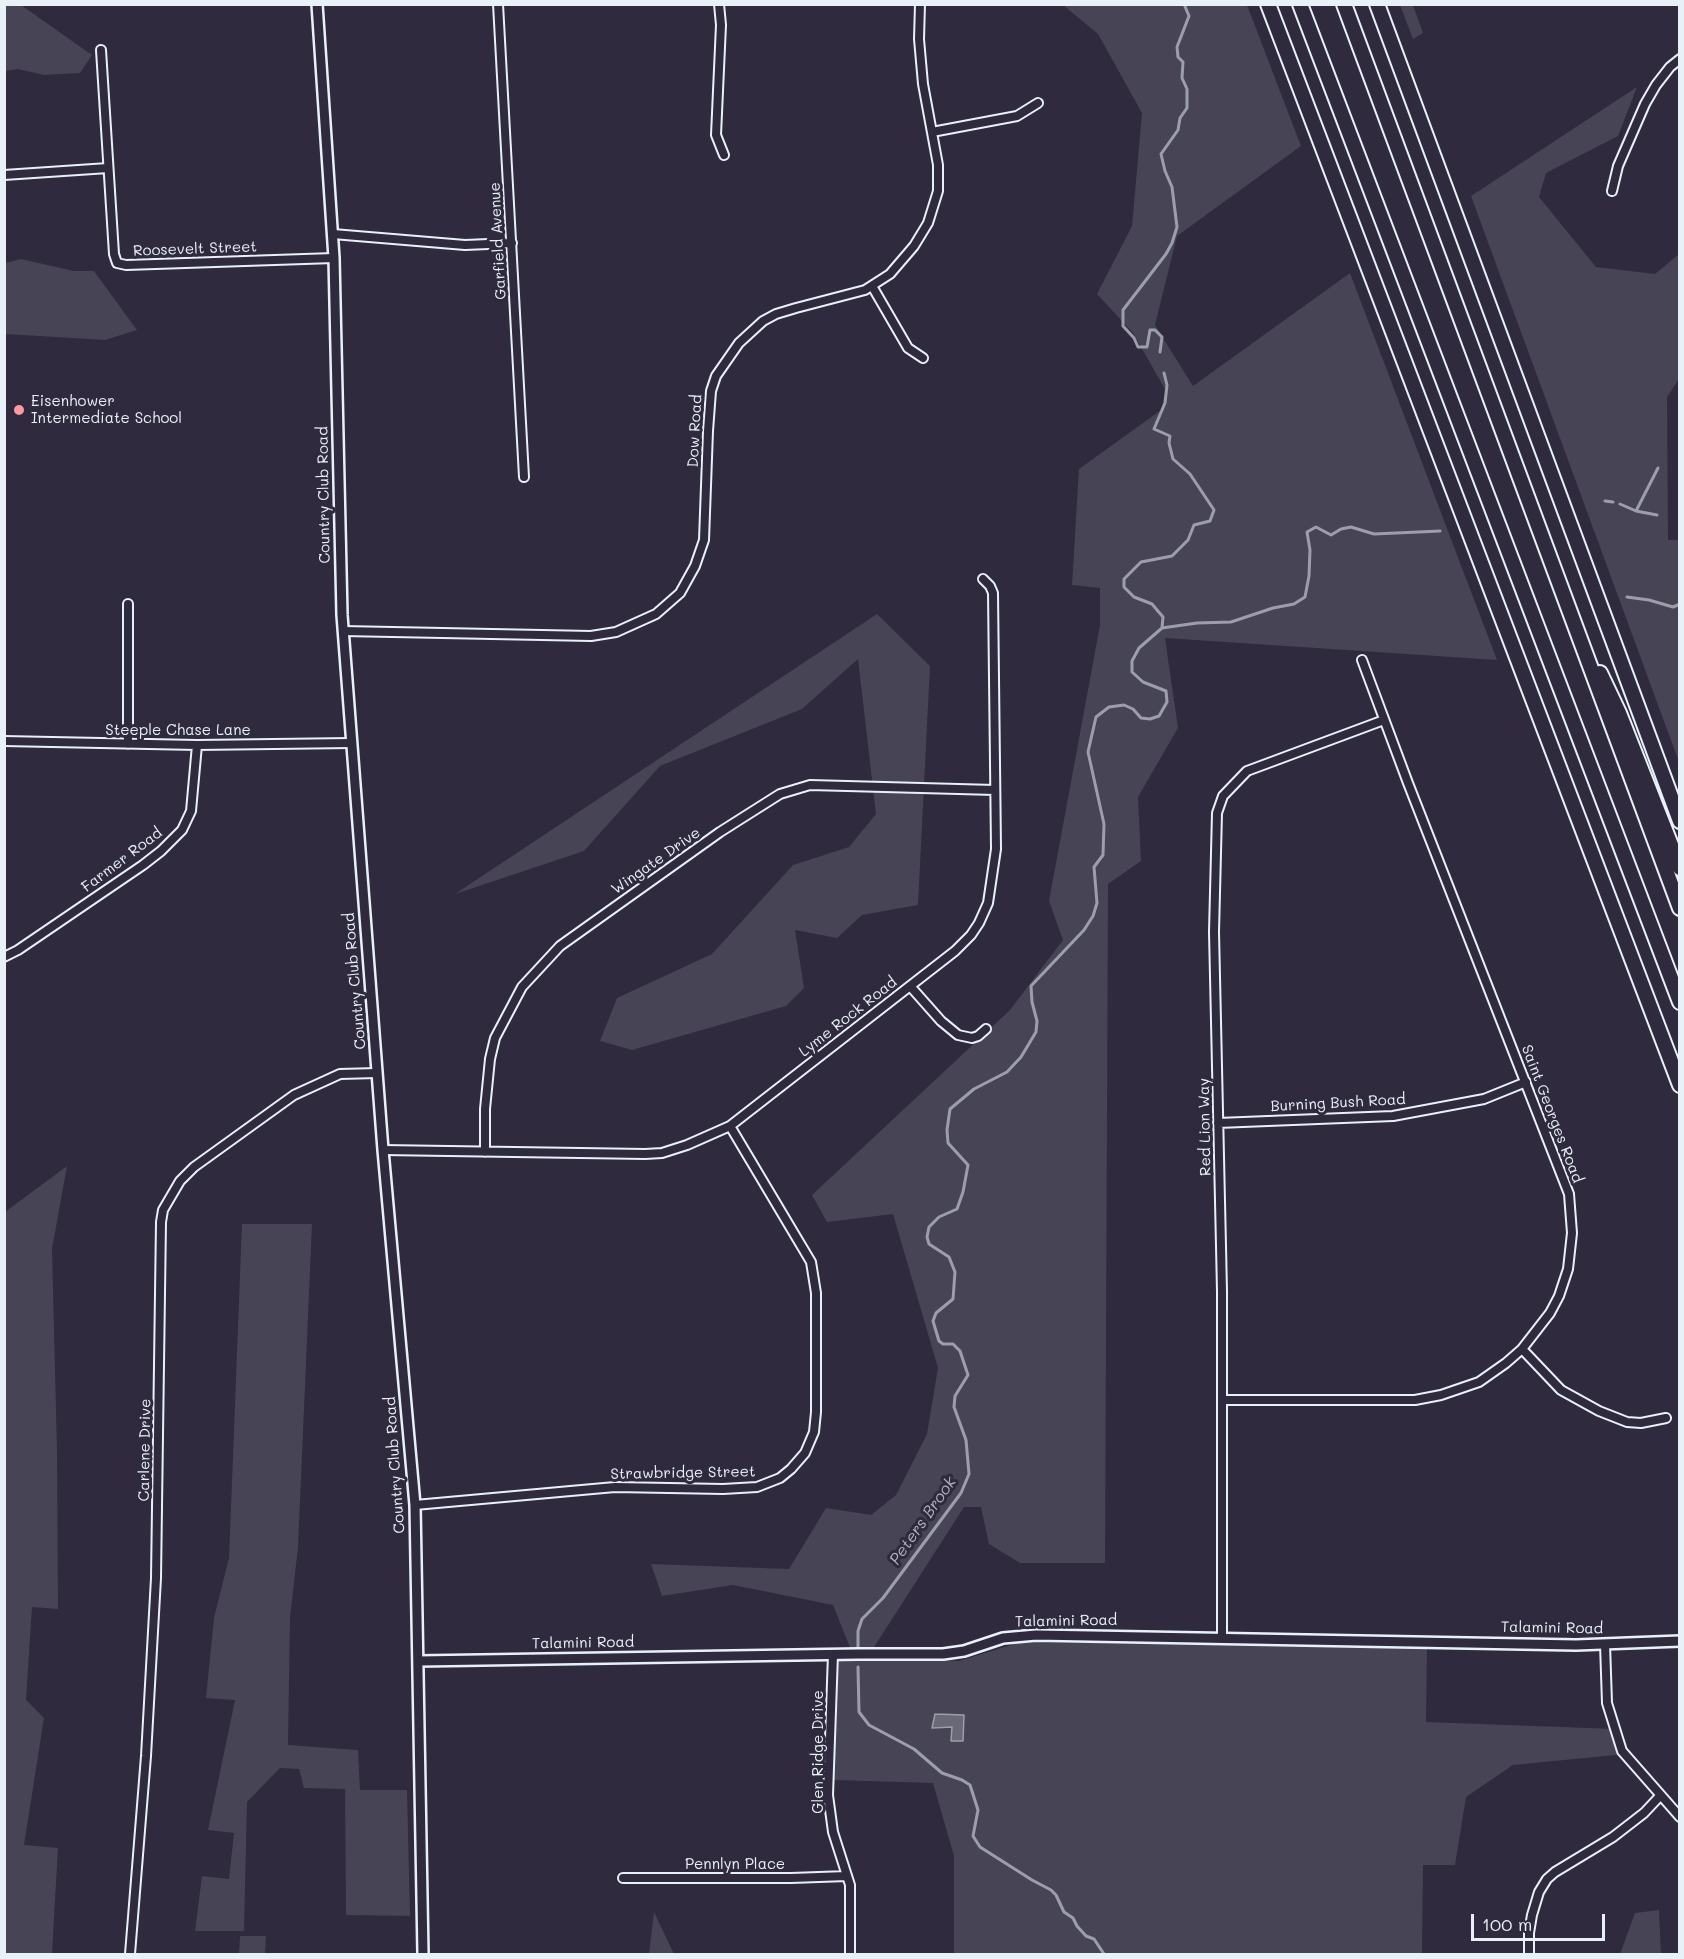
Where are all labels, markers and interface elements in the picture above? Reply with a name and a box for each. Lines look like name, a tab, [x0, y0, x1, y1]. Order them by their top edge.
street label: Garfield Avenue	[486, 182, 510, 300]
street label: Roosevelt Street	[133, 238, 257, 260]
place label: Eisenhower Intermediate School	[31, 392, 182, 427]
street label: Dow Road	[684, 394, 706, 468]
marker: Eisenhower Intermediate School	[12, 403, 26, 417]
street label: Country Club Road	[314, 426, 334, 564]
street label: Steeple Chase Lane	[105, 721, 251, 739]
street label: Farmer Road	[78, 824, 166, 896]
street label: Wingate Drive	[608, 824, 704, 898]
street label: Country Club Road	[340, 912, 370, 1050]
street label: Lyme Rock Road	[795, 973, 901, 1061]
street label: Saint Georges Road	[1517, 1042, 1587, 1186]
street label: Red Lion Way	[1195, 1078, 1215, 1176]
street label: Burning Bush Road	[1270, 1090, 1406, 1116]
street label: Country Club Road	[381, 1396, 409, 1534]
street label: Carlene Drive	[135, 1399, 155, 1501]
street label: Strawbridge Street	[610, 1463, 756, 1483]
water label: Peters Brook	[886, 1473, 960, 1569]
street label: Talamini Road	[1015, 1611, 1117, 1631]
street label: Talamini Road	[1501, 1618, 1603, 1638]
street label: Talamini Road	[532, 1633, 634, 1653]
street label: Glen Ridge Drive	[809, 1690, 827, 1814]
street label: Pennlyn Place	[685, 1855, 785, 1873]
scale bar	[1474, 1902, 1608, 1940]
text: 100 m	[1482, 1912, 1532, 1936]

